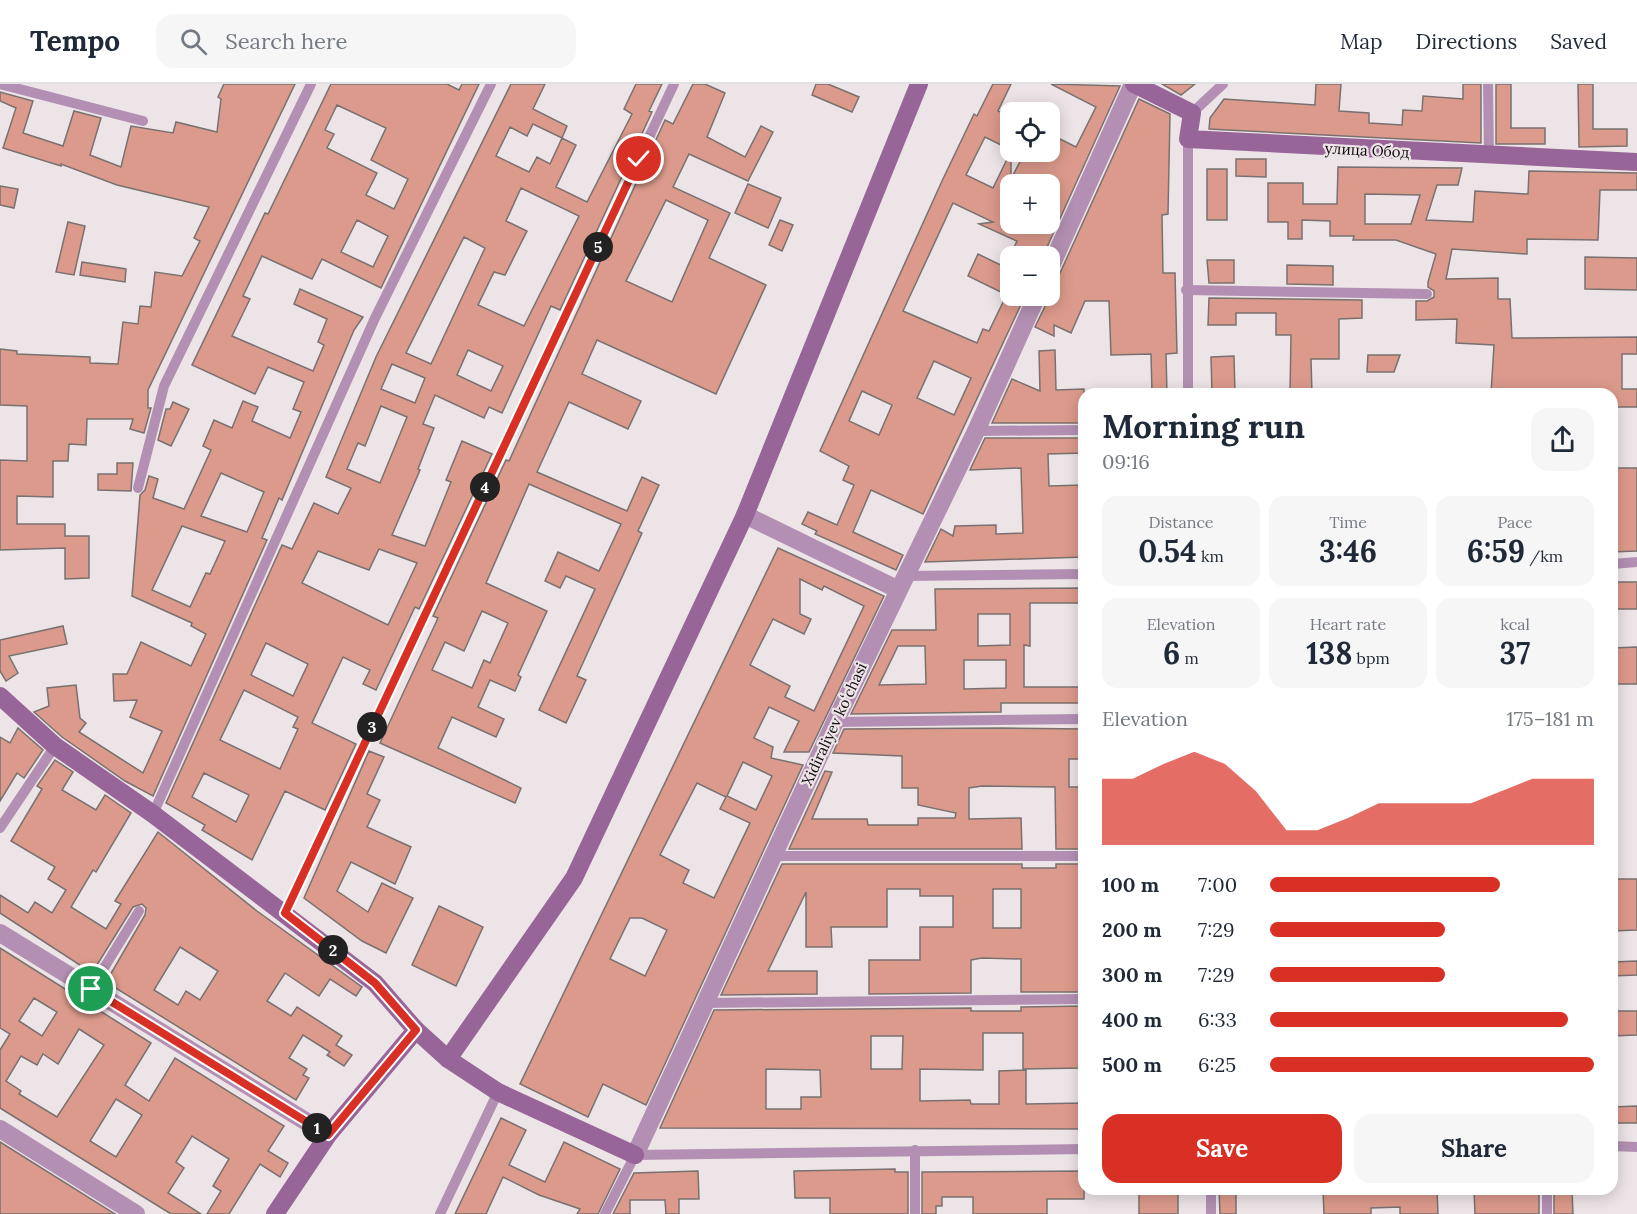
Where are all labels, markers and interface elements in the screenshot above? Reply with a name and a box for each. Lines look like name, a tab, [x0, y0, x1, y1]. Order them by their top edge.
search box	[156, 14, 576, 68]
text: Tempo	[30, 23, 120, 59]
icon: search	[177, 25, 210, 58]
text: Search here	[225, 27, 347, 55]
text: Map	[1340, 28, 1383, 55]
text: Directions	[1416, 28, 1517, 55]
text: Saved	[1550, 28, 1607, 55]
map controls	[1000, 102, 1060, 306]
button: locate	[1000, 102, 1060, 162]
pin	[613, 133, 664, 184]
street label: улица Обод	[1324, 138, 1410, 162]
icon: check	[622, 142, 655, 175]
button: +	[1000, 174, 1060, 234]
pin: 5	[583, 232, 613, 262]
text: 5	[594, 237, 602, 257]
button: −	[1000, 246, 1060, 306]
text: Morning run	[1102, 405, 1305, 447]
button: share	[1531, 408, 1594, 471]
text: 09:16	[1102, 449, 1150, 474]
pin: 4	[470, 472, 500, 502]
text: 4	[481, 477, 489, 497]
text: Distance	[1148, 512, 1214, 532]
text: Time	[1329, 512, 1367, 532]
text: Pace	[1498, 512, 1532, 532]
text: 0.54	[1138, 532, 1197, 570]
text: 3:46	[1319, 532, 1377, 570]
text: 6:59	[1467, 532, 1525, 570]
text: km	[1197, 546, 1224, 566]
text: /km	[1525, 546, 1563, 566]
text: Elevation	[1147, 614, 1215, 634]
text: Heart rate	[1310, 614, 1386, 634]
text: kcal	[1500, 614, 1530, 634]
text: 6	[1163, 634, 1180, 672]
text: 138	[1306, 634, 1352, 672]
text: 37	[1500, 634, 1530, 672]
text: m	[1180, 648, 1199, 668]
text: bpm	[1352, 648, 1390, 668]
street label: Xidiraliyev koʻchasi	[797, 660, 871, 788]
text: Elevation	[1102, 706, 1188, 731]
text: 175–181 m	[1506, 706, 1594, 731]
pin: 3	[357, 712, 387, 742]
text: 3	[368, 717, 376, 737]
text: 100 m	[1102, 872, 1159, 897]
text: 7:00	[1198, 872, 1237, 897]
text: 200 m	[1102, 917, 1162, 942]
text: 7:29	[1198, 917, 1235, 942]
pin: 2	[318, 935, 348, 965]
text: 2	[329, 940, 337, 960]
text: 300 m	[1102, 962, 1162, 987]
text: 7:29	[1198, 962, 1235, 987]
pin	[65, 963, 116, 1014]
icon: arrive	[74, 972, 107, 1005]
text: 400 m	[1102, 1007, 1162, 1032]
text: 6:33	[1198, 1007, 1237, 1032]
text: 500 m	[1102, 1052, 1162, 1077]
text: 6:25	[1198, 1052, 1236, 1077]
pin: 1	[302, 1113, 332, 1143]
button: Save	[1102, 1114, 1342, 1183]
button: Share	[1354, 1114, 1594, 1183]
text: 1	[314, 1118, 320, 1138]

